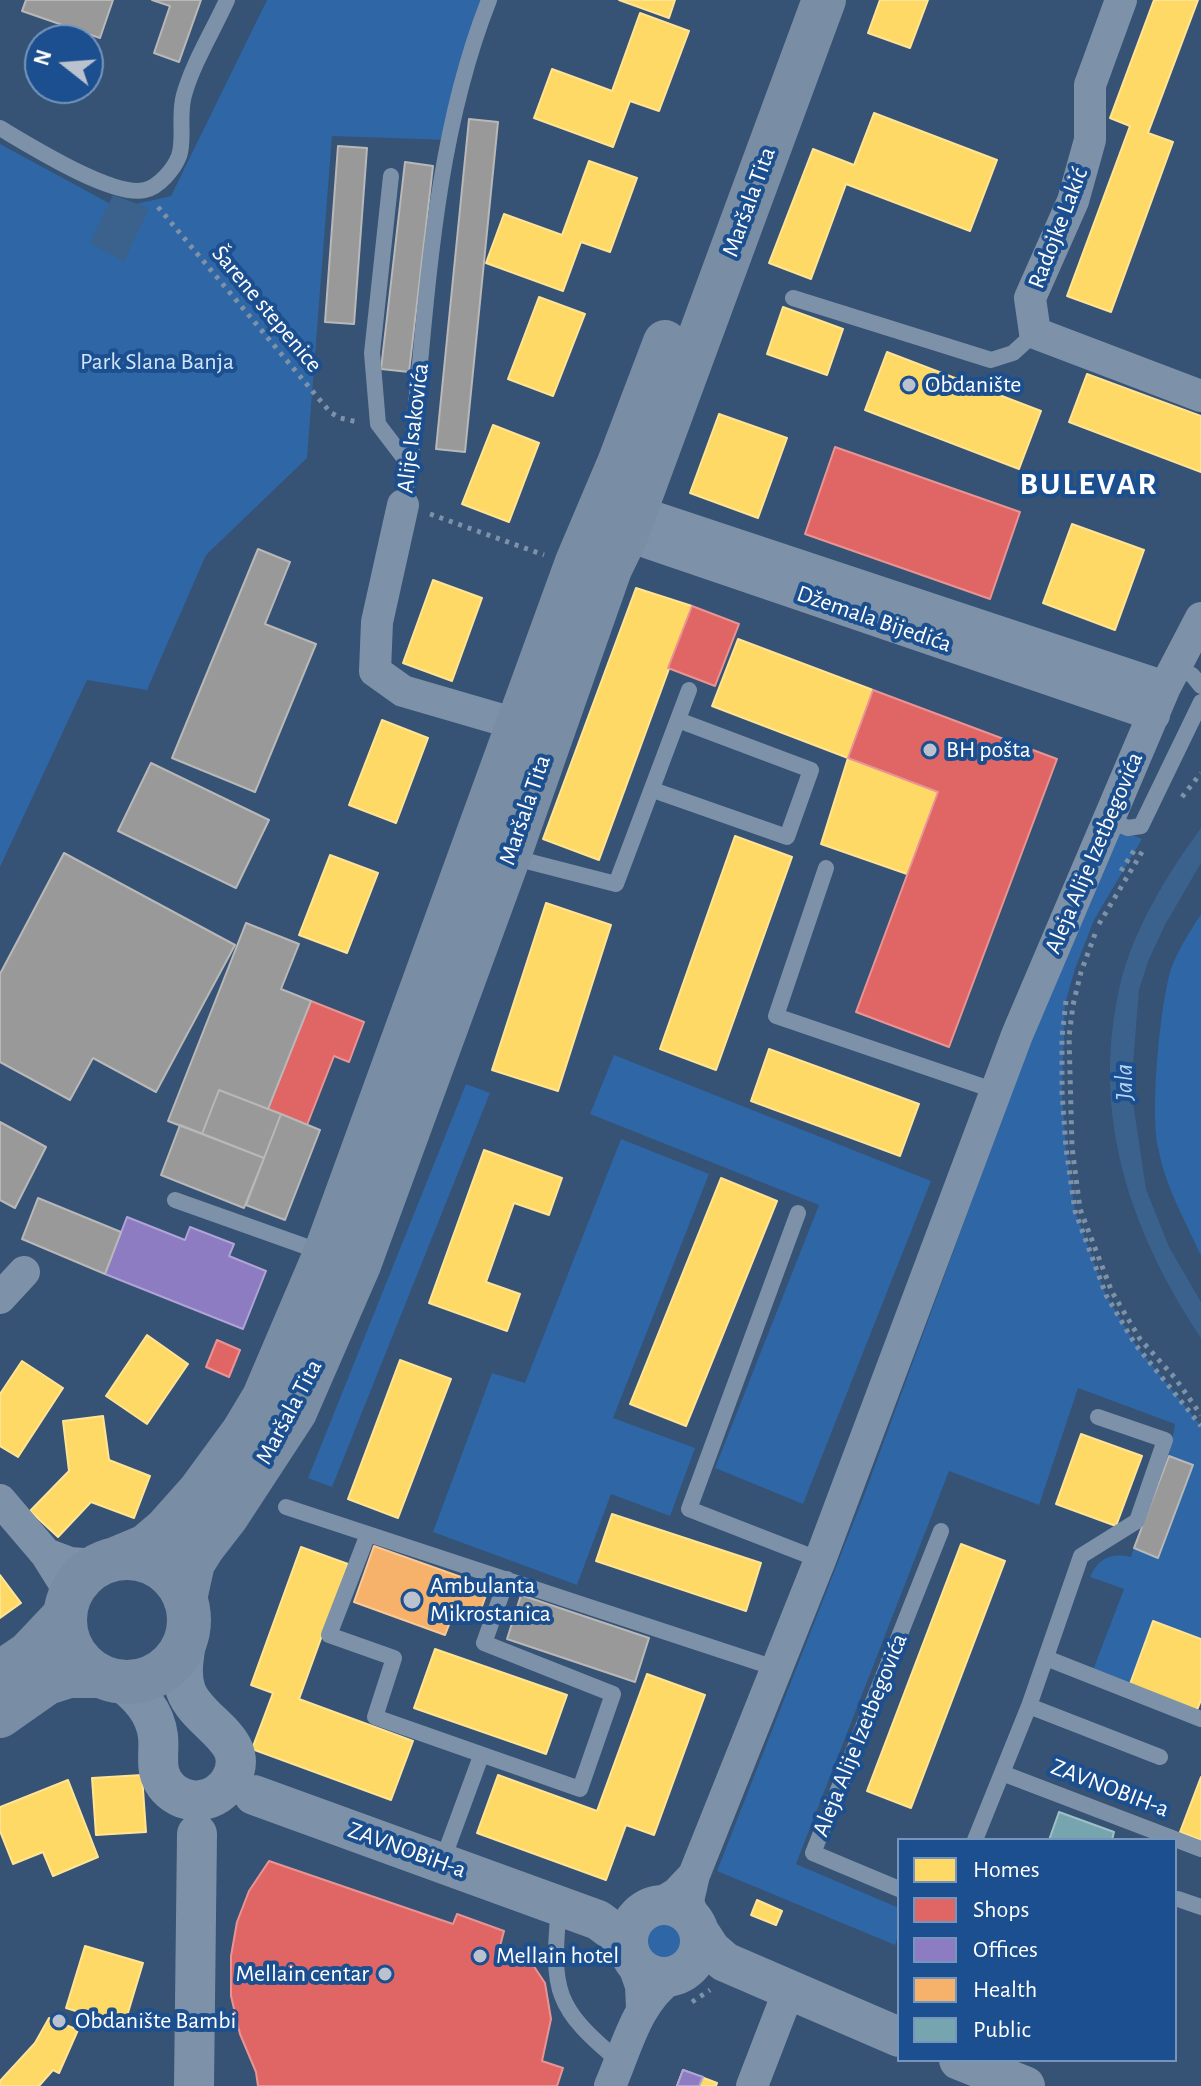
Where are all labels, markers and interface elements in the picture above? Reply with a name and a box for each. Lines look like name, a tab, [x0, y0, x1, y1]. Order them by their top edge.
north arrow	[24, 24, 104, 104]
text: N	[30, 47, 56, 68]
street label: Maršala Tita	[716, 143, 782, 261]
street label: Radojke Lakić	[1022, 163, 1094, 293]
street label: Šarene stepenice	[206, 240, 328, 378]
park label: Park Slana Banja	[80, 348, 234, 376]
street label: Alije Isakovića	[391, 361, 435, 495]
place label: Obdanište	[925, 371, 1021, 399]
marker: Obdanište	[900, 376, 918, 394]
district label: BULEVAR	[1020, 465, 1158, 503]
street label: Džemala Bijedića	[793, 579, 955, 659]
place label: BH pošta	[946, 736, 1031, 764]
marker: BH pošta	[921, 741, 939, 759]
street label: Aleja Alije Izetbegovića	[1038, 748, 1150, 958]
street label: Maršala Tita	[493, 751, 557, 869]
water label: Jala	[1108, 1064, 1140, 1100]
street label: Maršala Tita	[249, 1355, 329, 1469]
place label: Ambulanta Mikrostanica	[430, 1572, 551, 1628]
marker: Ambulanta Mikrostanica	[401, 1589, 423, 1611]
street label: Aleja Alije Izetbegovića	[806, 1629, 914, 1841]
street label: ZAVNOBIH-a	[1047, 1752, 1173, 1824]
street label: ZAVNOBiH-a	[344, 1815, 470, 1885]
legend	[897, 1838, 1177, 2062]
text: Homes	[973, 1858, 1040, 1882]
text: Shops	[973, 1898, 1029, 1922]
text: Offices	[973, 1938, 1038, 1962]
place label: Mellain hotel	[496, 1942, 619, 1970]
marker: Mellain hotel	[471, 1947, 489, 1965]
place label: Mellain centar	[235, 1960, 369, 1988]
marker: Mellain centar	[376, 1965, 394, 1983]
text: Health	[973, 1978, 1037, 2002]
place label: Obdanište Bambi	[75, 2007, 236, 2035]
marker: Obdanište Bambi	[50, 2012, 68, 2030]
text: Public	[973, 2018, 1031, 2042]

